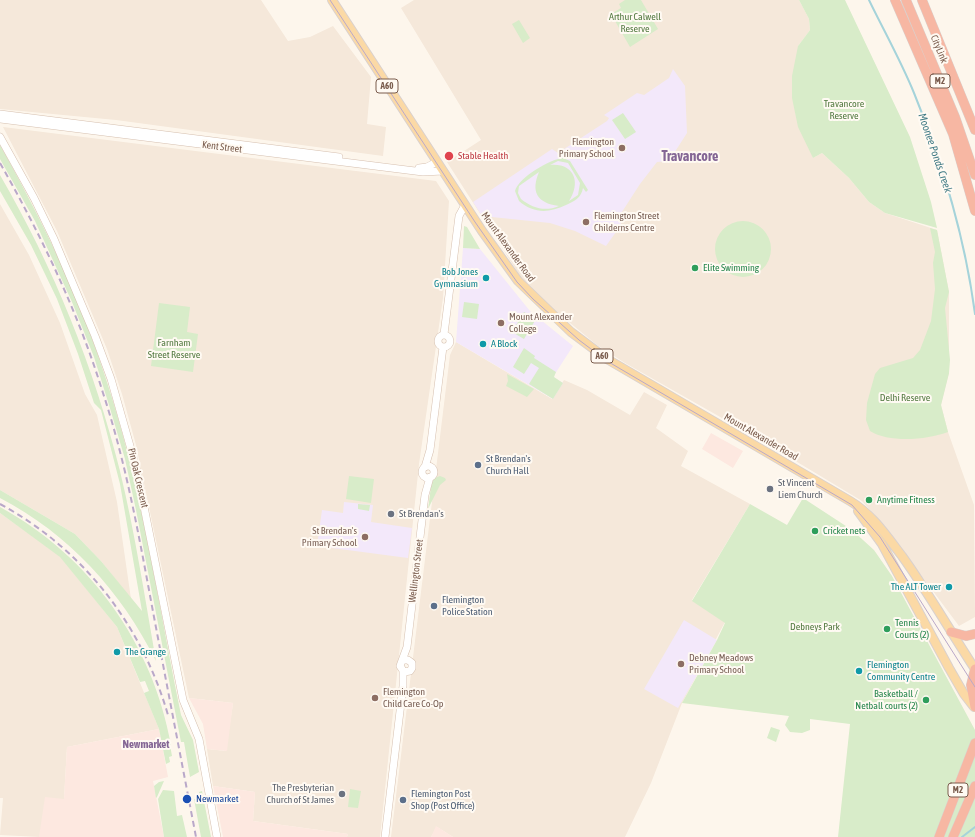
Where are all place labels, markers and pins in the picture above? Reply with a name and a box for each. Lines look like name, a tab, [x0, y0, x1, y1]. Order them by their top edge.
place label: Flemington Primary School	[559, 136, 614, 160]
marker: Flemington Primary School	[617, 143, 627, 153]
marker: Stable Health	[443, 150, 455, 162]
place label: Stable Health	[458, 150, 508, 162]
place label: Flemington Street Childerns Centre	[594, 210, 659, 234]
marker: Flemington Street Childerns Centre	[581, 217, 591, 227]
place label: Elite Swimming	[703, 262, 759, 274]
marker: Elite Swimming	[690, 263, 700, 273]
place label: Bob Jones Gymnasium	[434, 266, 478, 290]
marker: Bob Jones Gymnasium	[481, 273, 491, 283]
place label: Mount Alexander College	[509, 311, 572, 334]
marker: Mount Alexander College	[496, 318, 506, 328]
place label: A Block	[491, 338, 517, 350]
marker: A Block	[478, 339, 488, 349]
place label: St Brendan's Church Hall	[486, 453, 531, 476]
marker: St Brendan's Church Hall	[473, 460, 483, 470]
place label: St Vincent Liem Church	[778, 477, 823, 500]
marker: St Vincent Liem Church	[765, 484, 775, 494]
place label: Anytime Fitness	[877, 494, 935, 506]
marker: Anytime Fitness	[864, 495, 874, 505]
place label: St Brendan's	[399, 508, 444, 520]
marker: St Brendan's	[386, 509, 396, 519]
place label: St Brendan's Primary School	[302, 525, 357, 548]
place label: Cricket nets	[823, 525, 865, 537]
marker: Cricket nets	[810, 526, 820, 536]
marker: St Brendan's Primary School	[360, 532, 370, 542]
place label: The ALT Tower	[891, 581, 941, 593]
marker: The ALT Tower	[944, 582, 954, 592]
place label: Flemington Police Station	[442, 594, 493, 618]
marker: Flemington Police Station	[429, 601, 439, 611]
place label: Tennis Courts (2)	[895, 617, 929, 640]
marker: Tennis Courts (2)	[882, 624, 892, 634]
place label: The Grange	[125, 646, 166, 658]
marker: The Grange	[112, 647, 122, 657]
place label: Debney Meadows Primary School	[689, 652, 753, 676]
marker: Debney Meadows Primary School	[676, 659, 686, 669]
place label: Flemington Community Centre	[867, 659, 935, 682]
marker: Flemington Community Centre	[854, 666, 864, 676]
place label: Flemington Child Care Co-Op	[383, 686, 444, 710]
place label: Basketball / Netball courts (2)	[855, 688, 918, 712]
marker: Flemington Child Care Co-Op	[370, 693, 380, 703]
marker: Basketball / Netball courts (2)	[921, 695, 931, 705]
place label: The Presbyterian Church of St James	[267, 782, 334, 806]
place label: Flemington Post Shop (Post Office)	[411, 788, 475, 812]
marker: The Presbyterian Church of St James	[337, 789, 347, 799]
marker: Newmarket	[181, 793, 193, 805]
place label: Newmarket	[196, 793, 239, 805]
marker: Flemington Post Shop (Post Office)	[398, 795, 408, 805]

